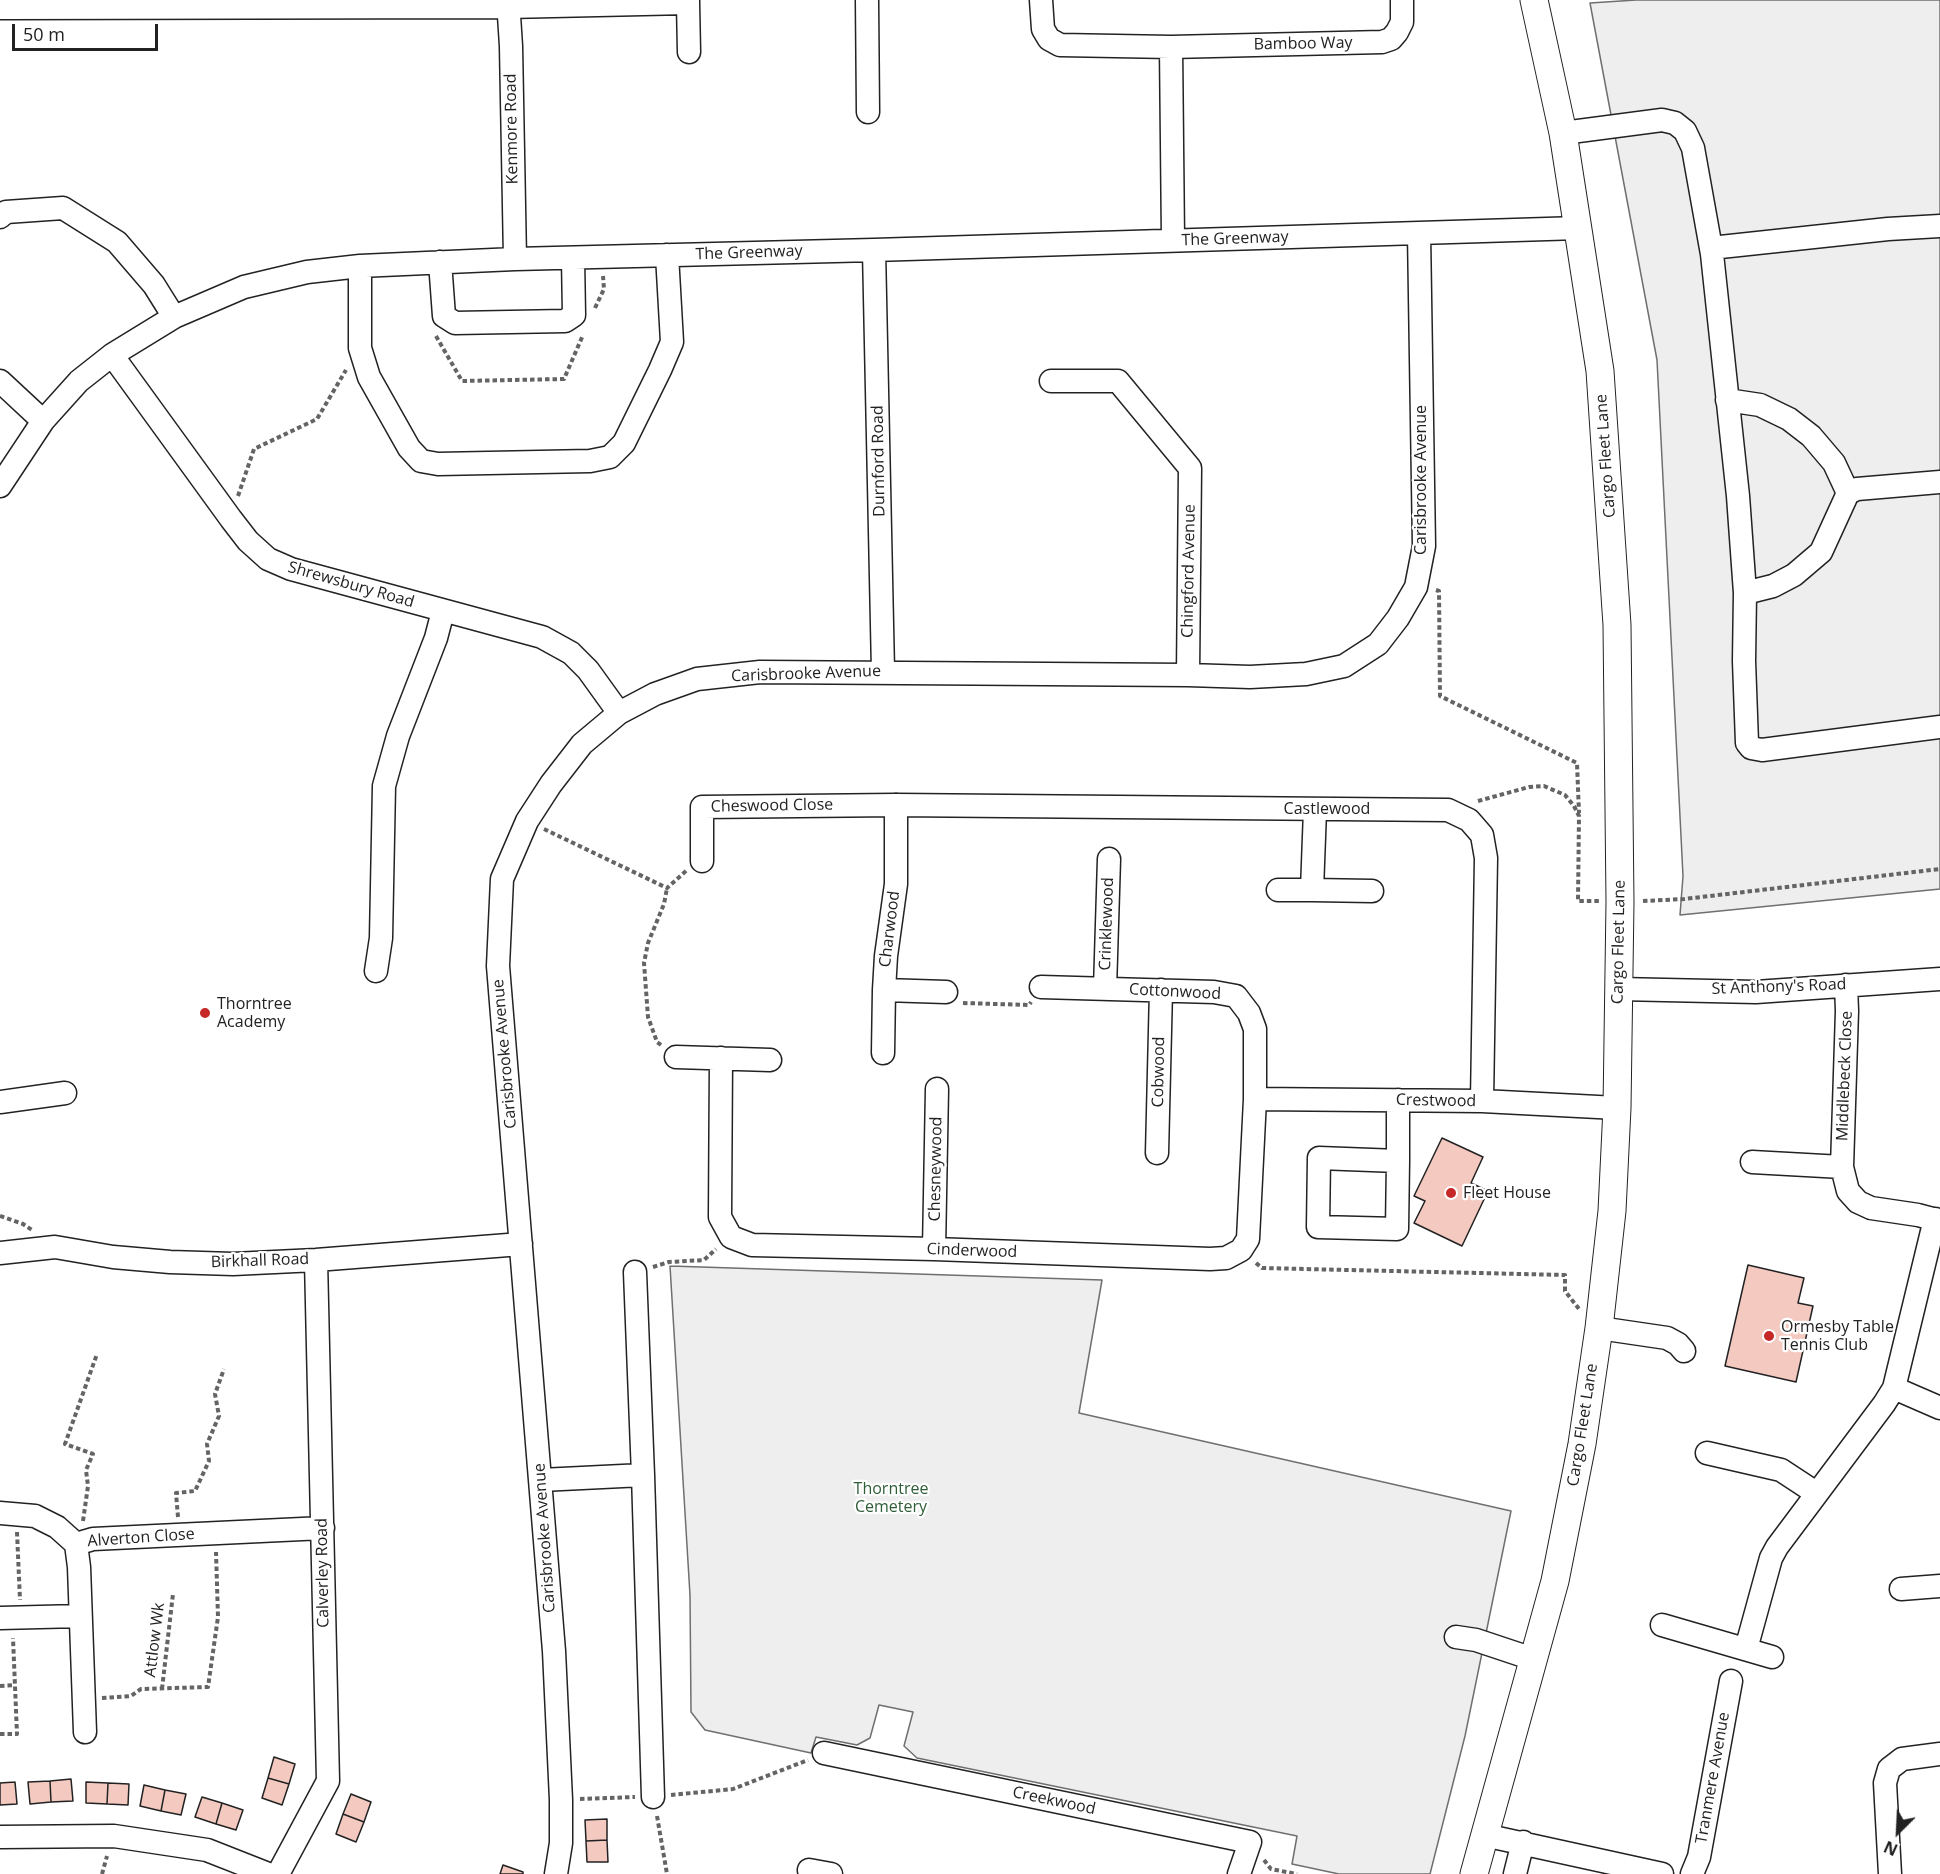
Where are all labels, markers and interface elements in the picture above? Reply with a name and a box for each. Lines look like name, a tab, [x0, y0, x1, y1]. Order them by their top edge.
scale bar	[15, 12, 160, 50]
text: 50 m	[23, 22, 65, 46]
street label: Bamboo Way	[1253, 34, 1353, 54]
street label: Kenmore Road	[501, 73, 523, 185]
street label: The Greenway	[1181, 228, 1289, 250]
street label: The Greenway	[695, 242, 803, 264]
street label: Cargo Fleet Lane	[1592, 393, 1620, 519]
street label: Durnford Road	[868, 405, 890, 517]
street label: Carisbrooke Avenue	[1411, 405, 1431, 555]
street label: Chingford Avenue	[1178, 504, 1200, 638]
street label: Shrewsbury Road	[286, 558, 416, 612]
street label: Carisbrooke Avenue	[731, 662, 881, 686]
street label: Cheswood Close	[711, 795, 833, 817]
street label: Castlewood	[1284, 799, 1370, 819]
street label: Crinklewood	[1096, 877, 1118, 971]
street label: Cargo Fleet Lane	[1608, 880, 1630, 1004]
street label: Charwood	[876, 890, 904, 968]
street label: St Anthony's Road	[1711, 975, 1847, 999]
street label: Carisbrooke Avenue	[489, 978, 521, 1130]
street label: Cottonwood	[1129, 980, 1221, 1004]
place label: Thorntree Academy	[217, 994, 292, 1032]
marker: Thorntree Academy	[198, 1006, 212, 1020]
street label: Middlebeck Close	[1833, 1011, 1857, 1141]
street label: Cobwood	[1149, 1036, 1169, 1108]
street label: Crestwood	[1396, 1091, 1476, 1111]
street label: Chesneywood	[925, 1116, 947, 1222]
place label: Fleet House	[1463, 1183, 1551, 1203]
marker: Fleet House	[1444, 1186, 1458, 1200]
street label: Cinderwood	[926, 1240, 1018, 1262]
street label: Birkhall Road	[210, 1250, 310, 1272]
place label: Ormesby Table Tennis Club	[1781, 1317, 1894, 1355]
marker: Ormesby Table Tennis Club	[1762, 1329, 1776, 1343]
street label: Cargo Fleet Lane	[1564, 1362, 1602, 1488]
street label: Carisbrooke Avenue	[530, 1463, 560, 1613]
park label: Thorntree Cemetery	[854, 1479, 928, 1517]
street label: Calverley Road	[312, 1518, 334, 1628]
street label: Alverton Close	[87, 1525, 195, 1551]
street label: Attlow Wk	[141, 1602, 169, 1678]
street label: Tranmere Avenue	[1692, 1711, 1734, 1845]
street label: Creekwood	[1011, 1783, 1097, 1819]
north arrow	[1868, 1802, 1928, 1862]
text: N	[1880, 1836, 1901, 1861]

